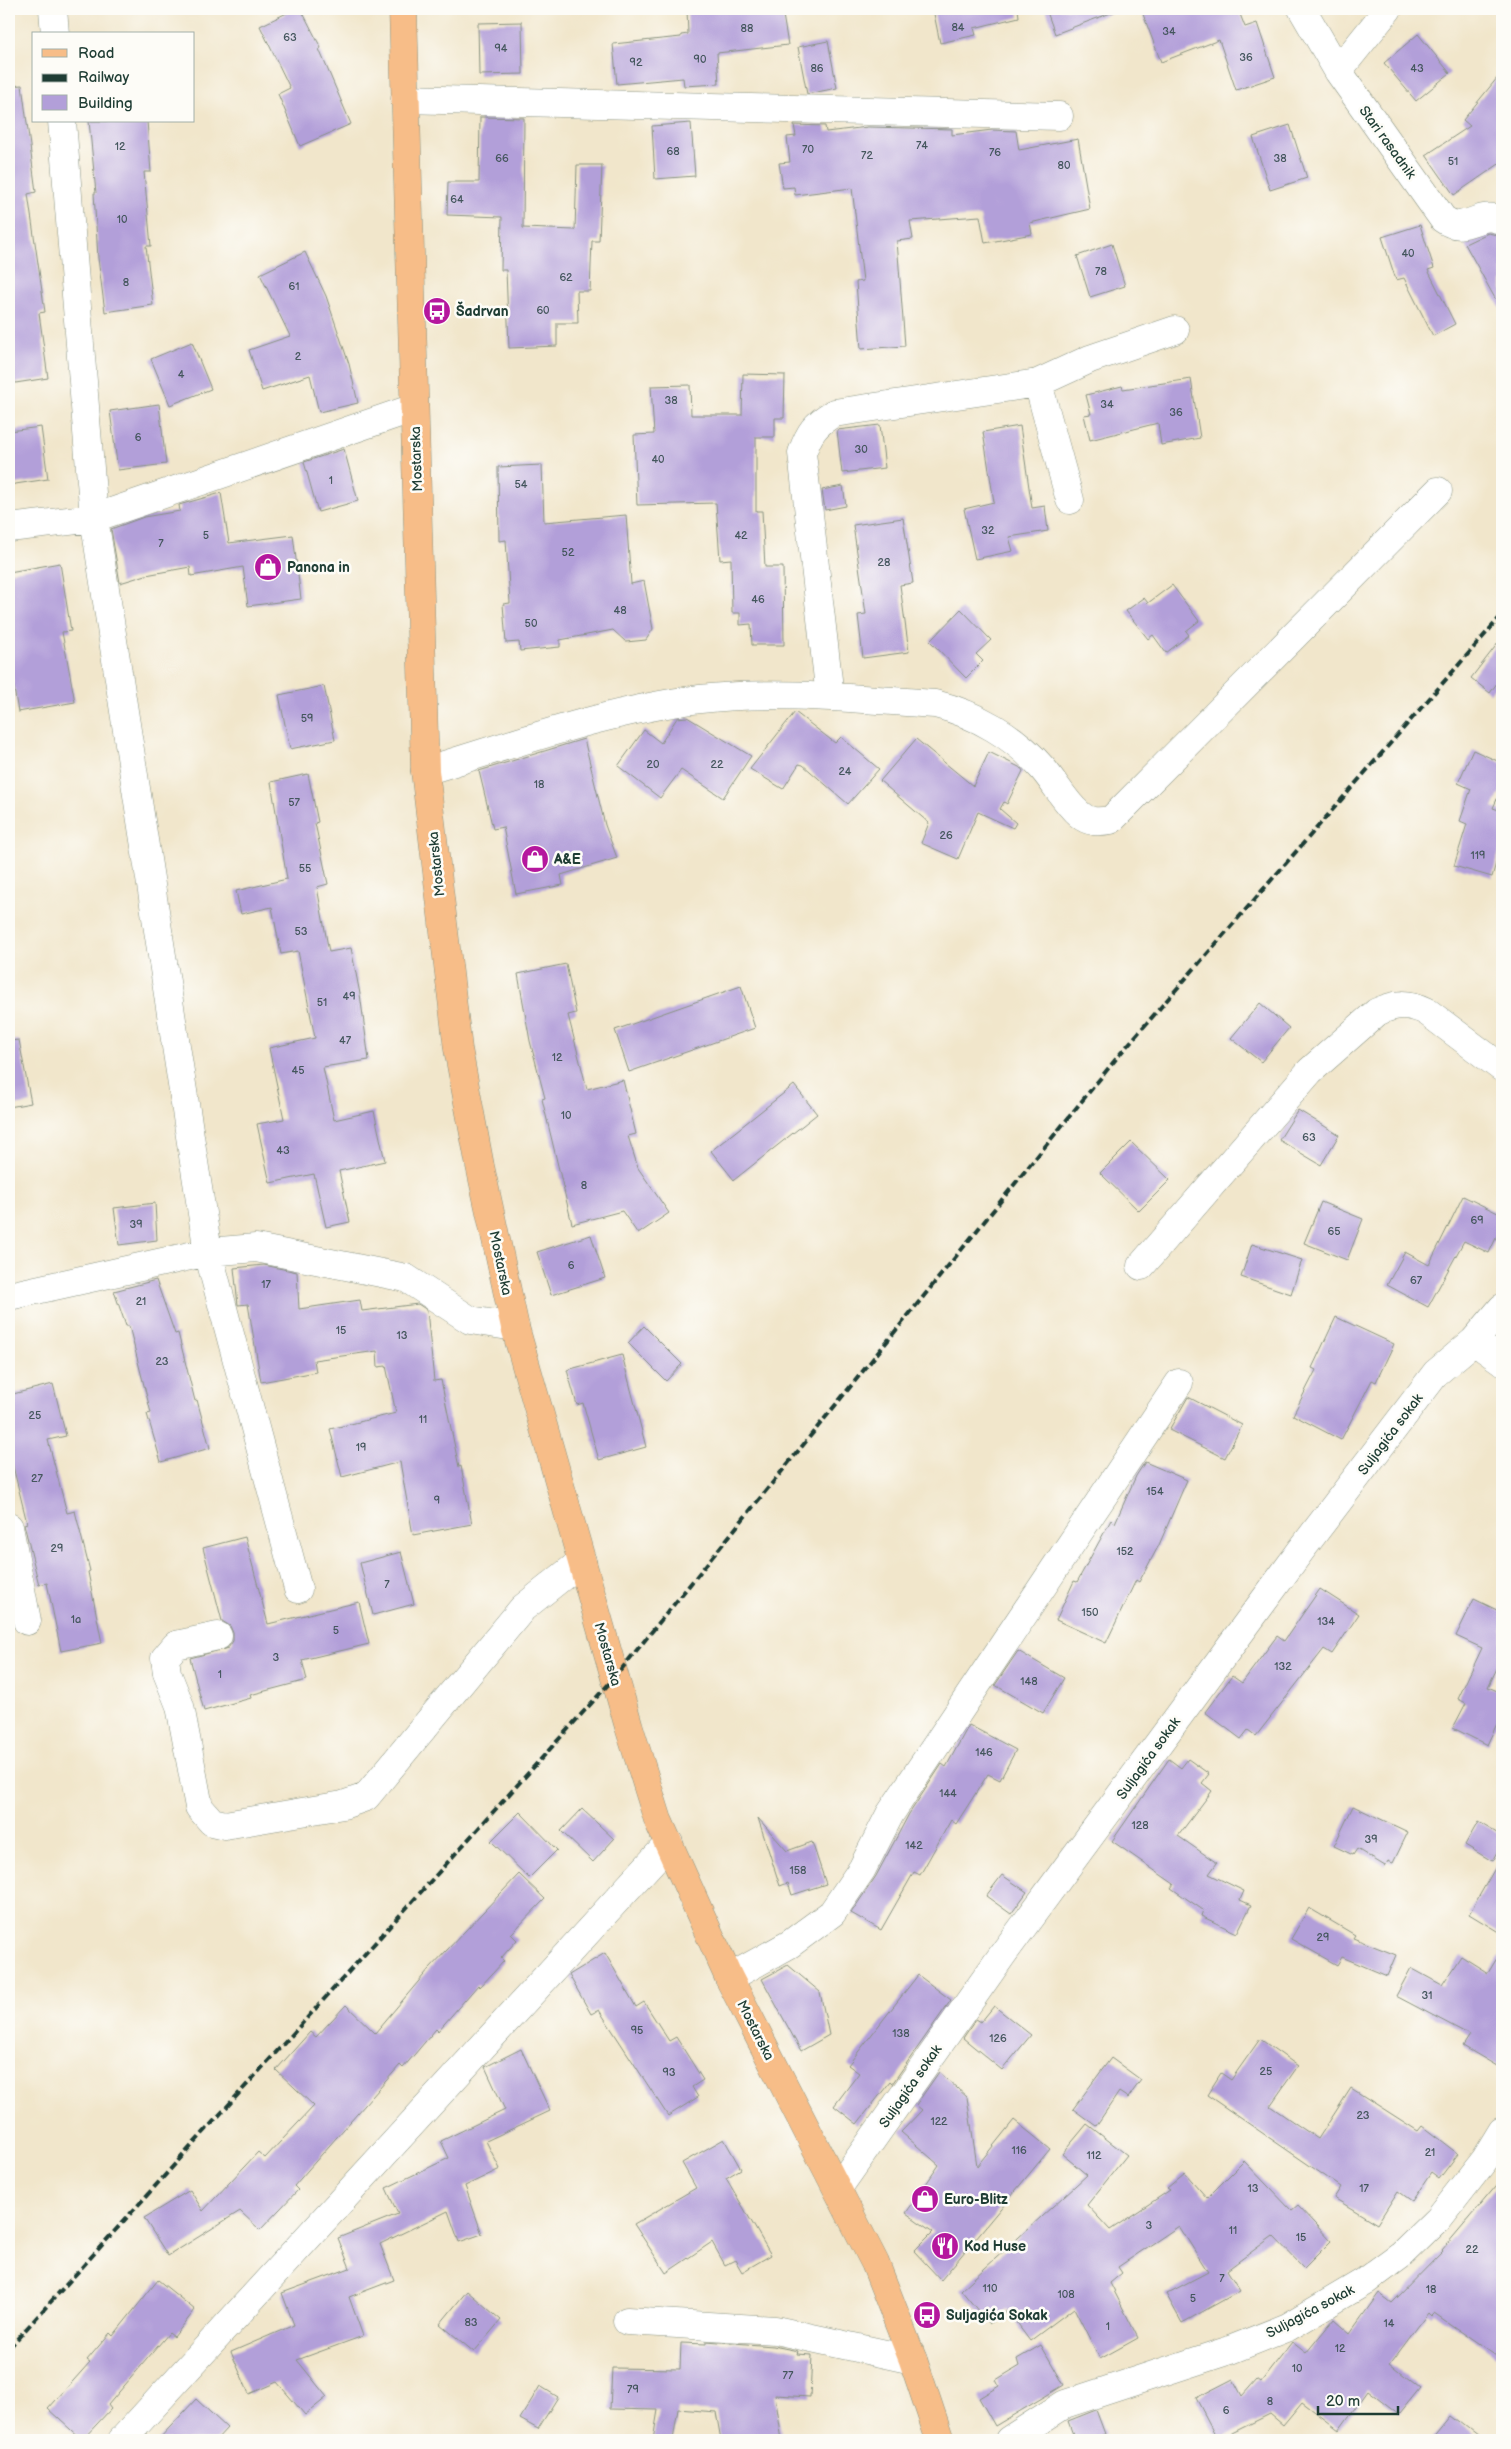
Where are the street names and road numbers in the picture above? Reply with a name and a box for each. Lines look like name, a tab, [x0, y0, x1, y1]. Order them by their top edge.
street label: Stari rasadnik	[1355, 103, 1420, 182]
street label: Mostarska	[407, 426, 426, 492]
street label: Mostarska	[425, 831, 448, 897]
street label: Mostarska	[485, 1229, 516, 1297]
street label: Suljagića sokak	[1354, 1390, 1427, 1478]
street label: Mostarska	[590, 1620, 625, 1688]
street label: Suljagića sokak	[1113, 1714, 1184, 1803]
street label: Mostarska	[733, 1997, 778, 2063]
street label: Suljagića sokak	[875, 2041, 945, 2131]
street label: Suljagića sokak	[1263, 2281, 1357, 2342]

